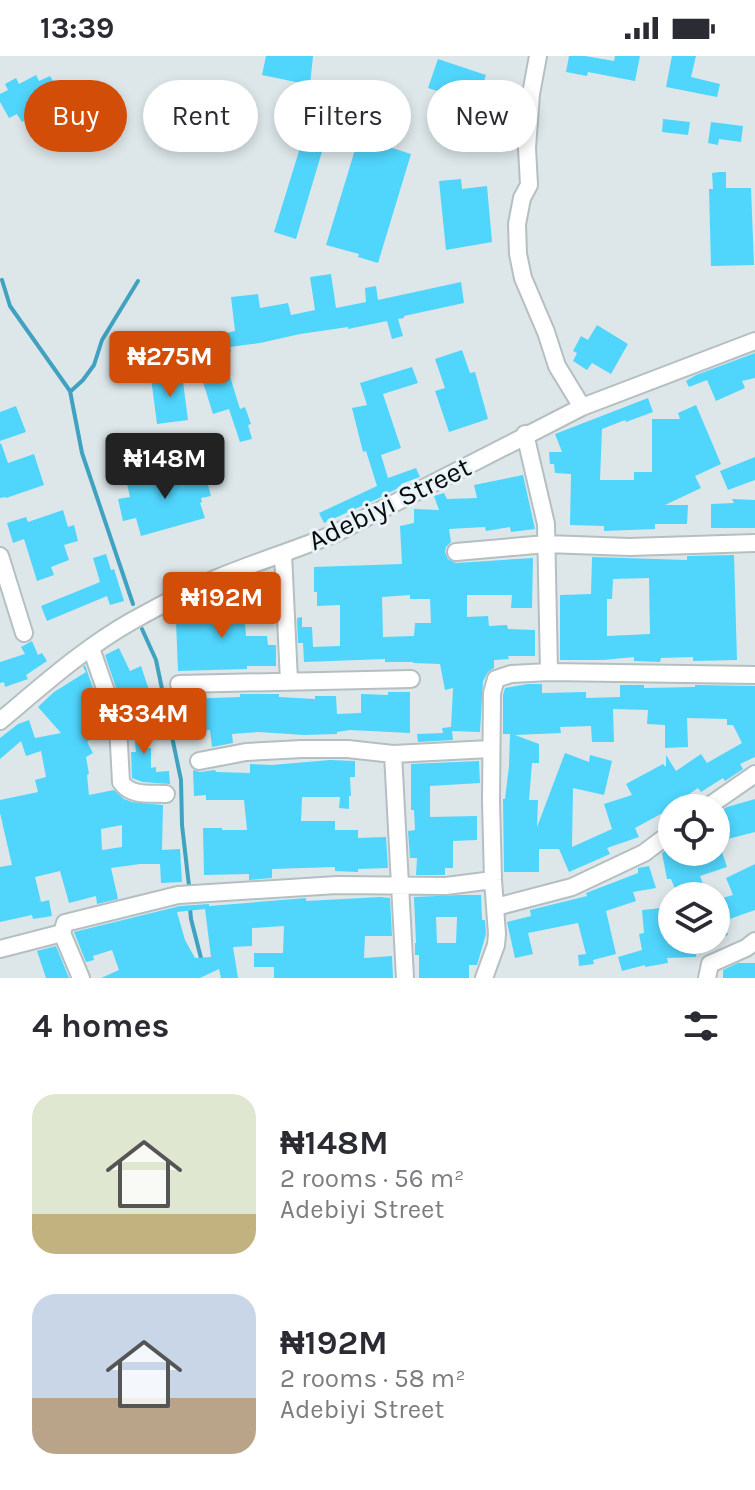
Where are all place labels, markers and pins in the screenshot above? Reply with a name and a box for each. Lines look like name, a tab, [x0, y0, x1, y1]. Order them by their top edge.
pin: ₦275M	[114, 331, 226, 399]
pin: ₦148M	[109, 433, 221, 501]
pin: ₦192M	[166, 572, 278, 640]
pin: ₦334M	[88, 688, 200, 756]

